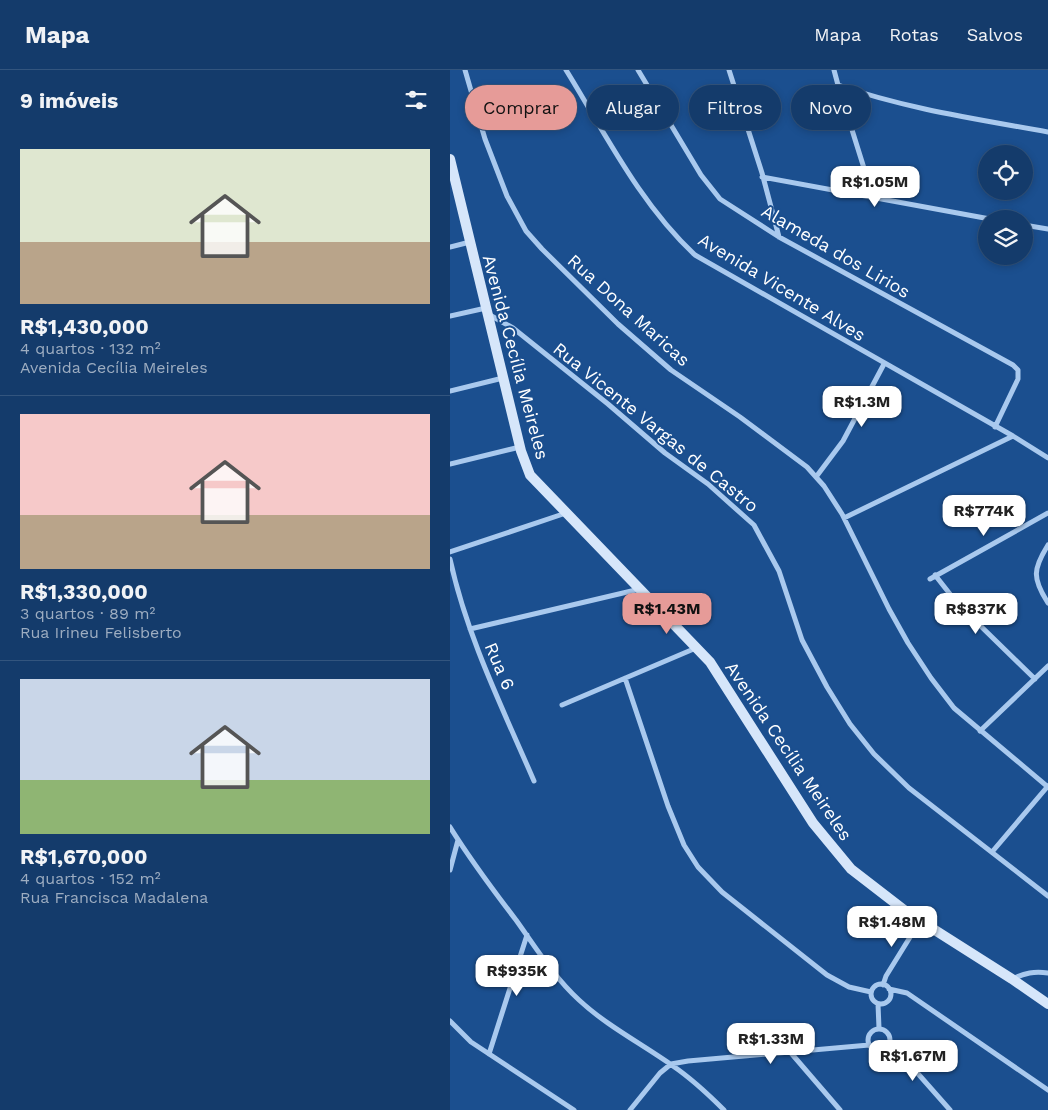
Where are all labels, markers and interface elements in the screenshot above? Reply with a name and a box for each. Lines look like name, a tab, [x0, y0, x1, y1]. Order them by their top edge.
text: Mapa	[25, 21, 90, 49]
text: Mapa	[814, 24, 861, 45]
text: Rotas	[889, 24, 939, 45]
text: Salvos	[967, 24, 1023, 45]
chip: Comprar	[465, 85, 577, 130]
chip: Alugar	[587, 85, 679, 130]
chip: Filtros	[689, 85, 781, 130]
chip: Novo	[791, 85, 871, 130]
icon: filters	[402, 86, 430, 114]
text: 9 imóveis	[20, 88, 118, 113]
map controls	[978, 145, 1033, 265]
button: locate	[978, 145, 1033, 200]
pin: R$1.05M	[829, 166, 921, 208]
text: R$1.05M	[842, 172, 908, 191]
icon: home	[180, 181, 270, 271]
street label: Alameda dos Lirios	[758, 200, 914, 302]
button: layers	[978, 210, 1033, 265]
street label: Avenida Vicente Alves	[695, 229, 869, 345]
street label: Rua Dona Maricas	[564, 250, 694, 370]
street label: Avenida Cecília Meireles	[479, 252, 553, 462]
text: R$1,430,000	[20, 314, 149, 339]
street label: Rua Vicente Vargas de Castro	[549, 338, 763, 516]
text: 4 quartos · 132 m²	[20, 339, 161, 358]
text: Avenida Cecília Meireles	[20, 358, 208, 377]
pin: R$1.3M	[821, 386, 903, 428]
text: R$1.3M	[834, 392, 890, 411]
icon: home	[180, 447, 270, 537]
pin: R$774K	[943, 494, 1025, 537]
text: R$774K	[954, 501, 1014, 520]
text: R$1,330,000	[20, 579, 148, 604]
pin: R$1.43M	[621, 592, 713, 635]
pin: R$837K	[935, 592, 1017, 635]
text: R$1.43M	[633, 599, 701, 618]
text: R$837K	[945, 599, 1007, 618]
text: 3 quartos · 89 m²	[20, 604, 155, 623]
text: Rua Irineu Felisberto	[20, 623, 182, 642]
street label: Rua 6	[481, 639, 519, 693]
street label: Avenida Cecília Meireles	[721, 658, 857, 844]
icon: home	[180, 712, 270, 802]
text: R$1,670,000	[20, 844, 147, 869]
text: 4 quartos · 152 m²	[20, 869, 161, 888]
text: Rua Francisca Madalena	[20, 888, 208, 907]
pin: R$1.48M	[846, 906, 938, 948]
text: R$1.48M	[858, 912, 926, 931]
pin: R$935K	[476, 954, 558, 997]
text: R$935K	[487, 961, 547, 980]
pin: R$1.33M	[725, 1022, 817, 1065]
text: R$1.33M	[738, 1029, 804, 1048]
pin: R$1.67M	[867, 1040, 959, 1082]
text: R$1.67M	[880, 1046, 946, 1065]

